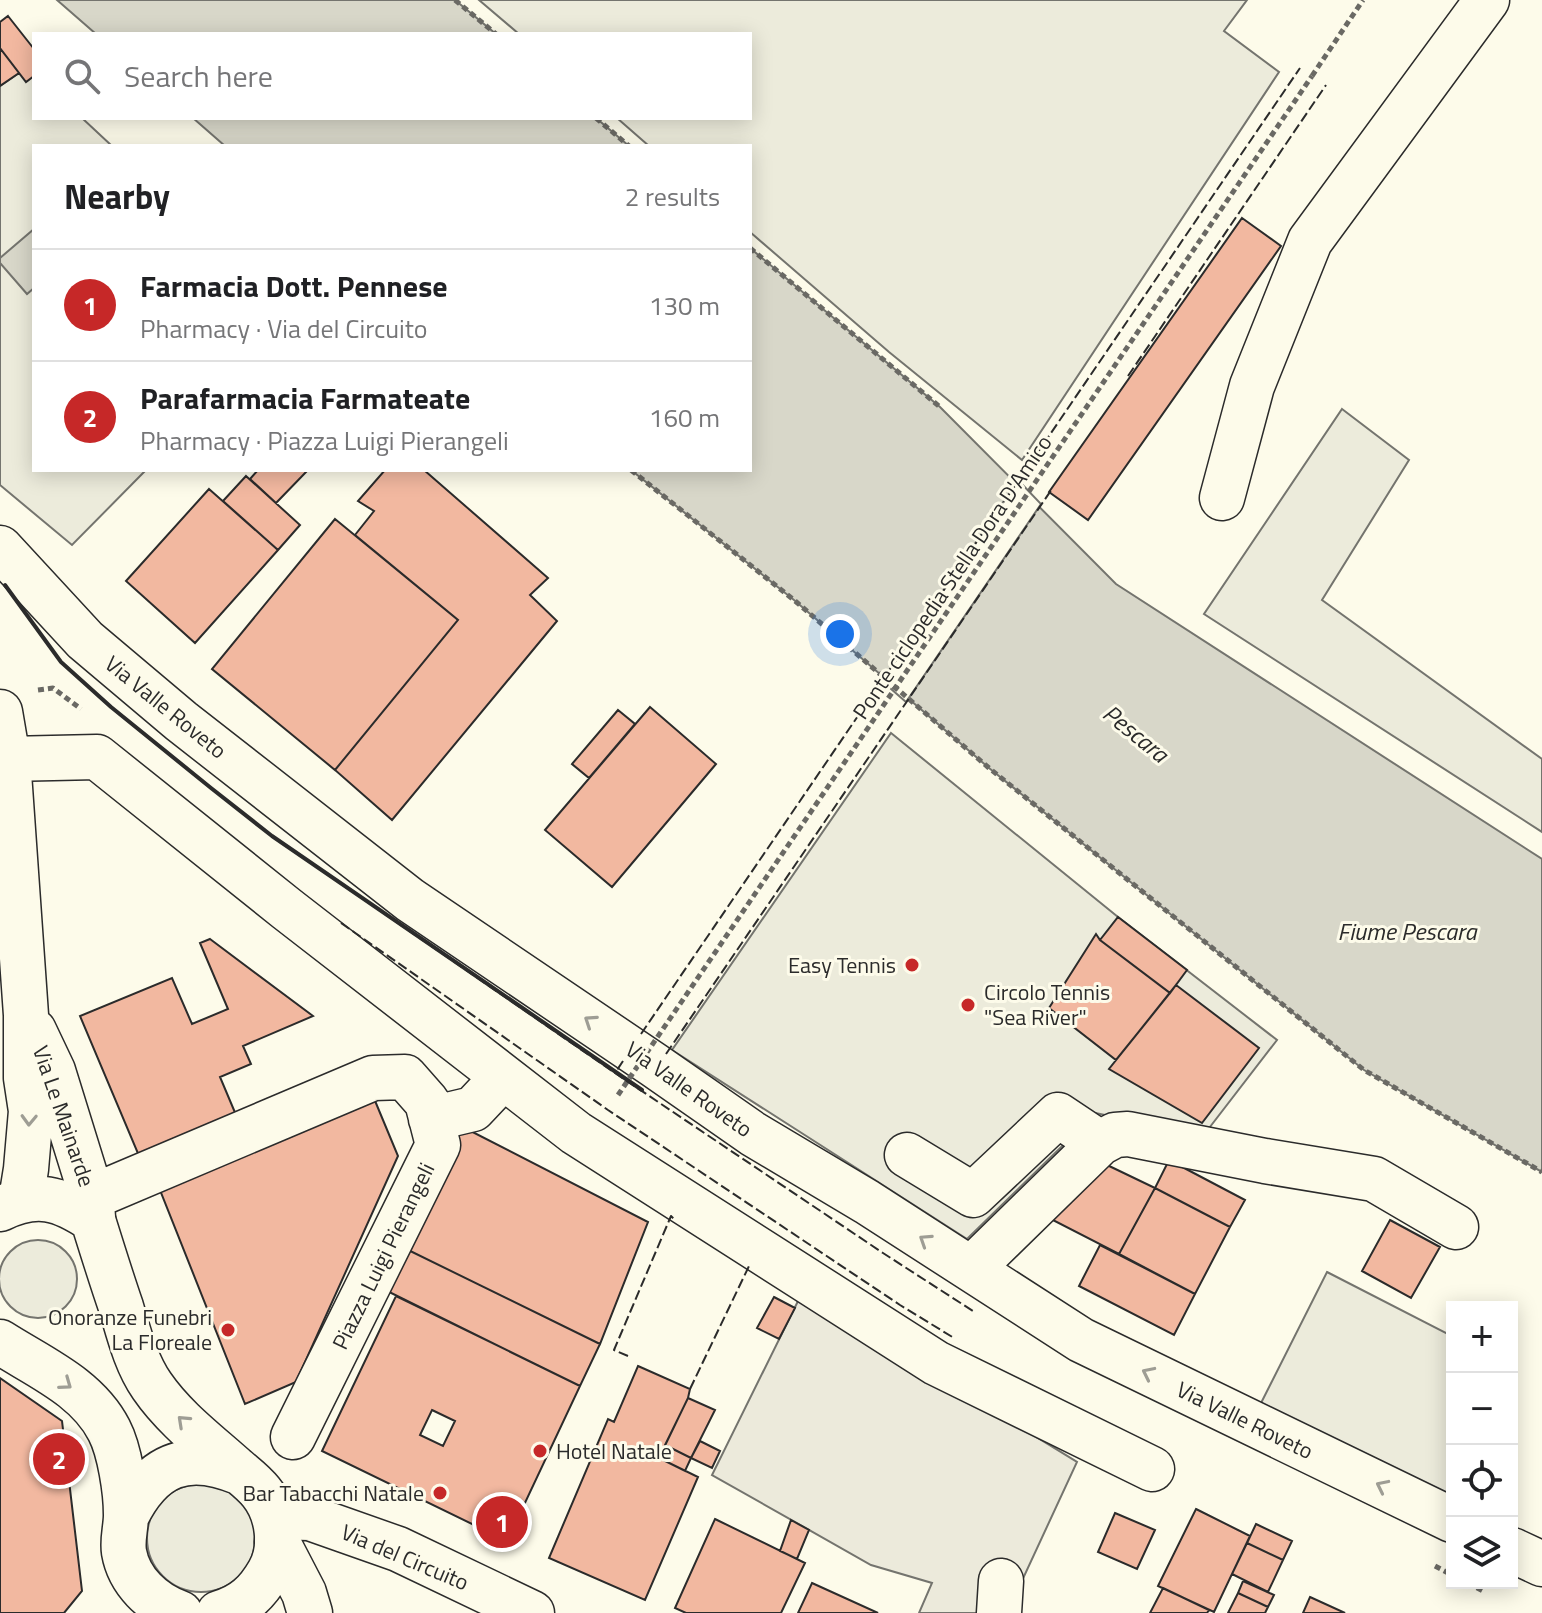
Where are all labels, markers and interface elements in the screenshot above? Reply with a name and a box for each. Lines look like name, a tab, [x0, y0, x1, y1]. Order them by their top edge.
search box	[32, 32, 752, 120]
text: Search here	[124, 53, 273, 99]
icon: search	[60, 54, 104, 98]
text: Nearby	[64, 170, 170, 222]
text: 2 results	[625, 177, 720, 216]
text: Farmacia Dott. Pennese	[140, 263, 448, 309]
text: 1	[83, 286, 97, 325]
text: 130 m	[649, 286, 720, 325]
text: Pharmacy · Via del Circuito	[140, 309, 428, 348]
text: Parafarmacia Farmateate	[140, 375, 470, 421]
text: 2	[83, 398, 97, 437]
text: 160 m	[649, 398, 720, 437]
text: Pharmacy · Piazza Luigi Pierangeli	[140, 421, 509, 460]
street label: Ponte ciclopedia Stella Dora D'Amico	[844, 428, 1060, 726]
your location	[820, 614, 860, 654]
street label: Via Valle Roveto	[98, 647, 234, 767]
water label: Pescara	[1095, 695, 1178, 772]
water label: Fiume Pescara	[1338, 913, 1478, 949]
place label: Easy Tennis	[788, 948, 896, 982]
marker: Easy Tennis	[903, 956, 921, 974]
place label: Circolo Tennis "Sea River"	[984, 975, 1110, 1034]
marker: Circolo Tennis "Sea River"	[959, 996, 977, 1014]
one-way arrow	[584, 1016, 599, 1031]
street label: Via Valle Roveto	[618, 1033, 760, 1145]
street label: Via Le Mainarde	[24, 1041, 104, 1191]
one-way arrow	[21, 1114, 38, 1127]
street label: Piazza Luigi Pierangeli	[323, 1157, 443, 1355]
one-way arrow	[919, 1234, 934, 1249]
place label: Onoranze Funebri La Floreale	[48, 1300, 212, 1359]
map controls	[1446, 1301, 1518, 1589]
button: +	[1446, 1301, 1518, 1373]
marker: Onoranze Funebri La Floreale	[219, 1321, 237, 1339]
one-way arrow	[1142, 1367, 1156, 1383]
street label: Via Valle Roveto	[1171, 1372, 1319, 1468]
button: −	[1446, 1373, 1518, 1445]
one-way arrow	[57, 1374, 71, 1388]
one-way arrow	[178, 1417, 193, 1431]
pin: 2	[33, 1429, 85, 1489]
place label: Hotel Natale	[556, 1434, 672, 1468]
marker: Hotel Natale	[531, 1442, 549, 1460]
button: locate	[1446, 1445, 1518, 1517]
place label: Bar Tabacchi Natale	[242, 1476, 424, 1510]
one-way arrow	[1375, 1481, 1390, 1496]
marker: Bar Tabacchi Natale	[431, 1484, 449, 1502]
pin: 1	[476, 1492, 528, 1552]
street label: Via del Circuito	[336, 1515, 474, 1599]
button: layers	[1446, 1517, 1518, 1589]

